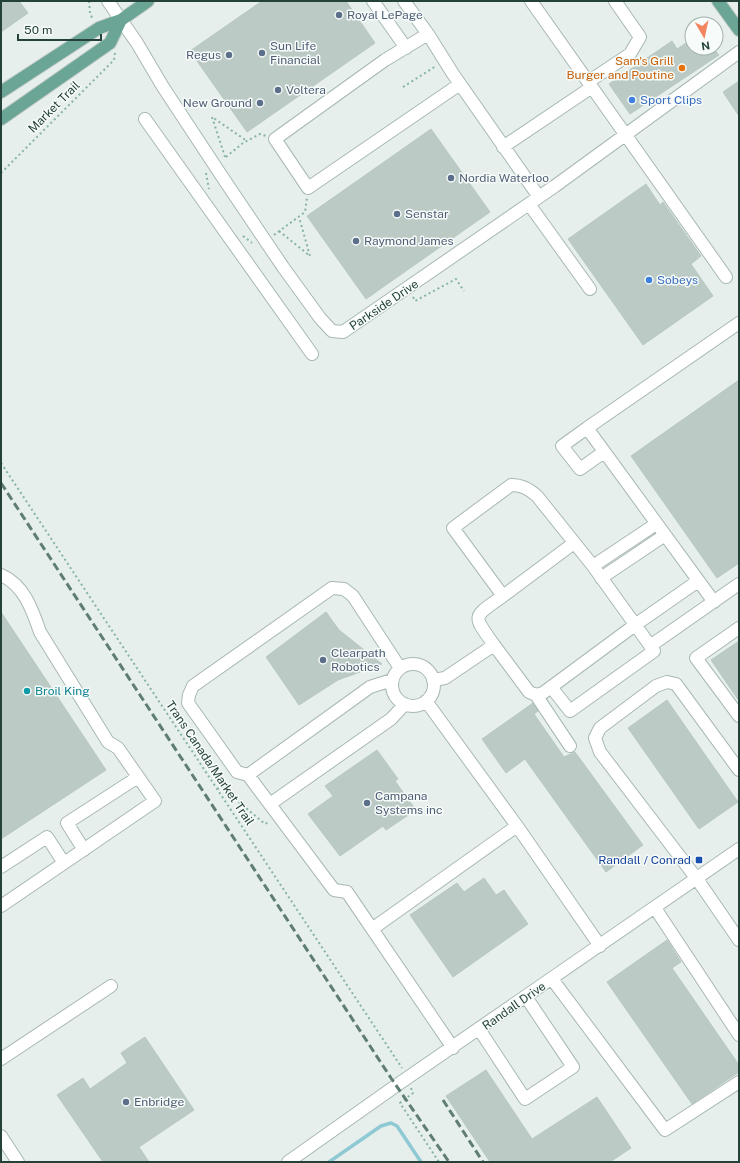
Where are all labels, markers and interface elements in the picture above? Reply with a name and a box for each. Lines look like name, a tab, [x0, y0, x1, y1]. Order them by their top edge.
place label: Royal LePage	[347, 8, 423, 22]
marker: Royal LePage	[334, 10, 344, 20]
scale bar	[18, 16, 101, 42]
north arrow	[684, 16, 724, 56]
text: 50 m	[24, 23, 52, 37]
place label: Sun Life Financial	[270, 39, 321, 67]
text: N	[700, 39, 711, 52]
place label: Regus	[186, 48, 221, 62]
marker: Sun Life Financial	[257, 48, 267, 58]
marker: Regus	[224, 50, 234, 60]
place label: Sam's Grill Burger and Poutine	[566, 54, 674, 82]
marker: Sam's Grill Burger and Poutine	[677, 63, 687, 73]
street label: Market Trail	[25, 78, 83, 136]
place label: Voltera	[286, 83, 326, 97]
marker: Voltera	[273, 85, 283, 95]
place label: Sport Clips	[640, 93, 702, 107]
marker: Sport Clips	[627, 95, 637, 105]
place label: New Ground	[183, 96, 252, 110]
marker: New Ground	[255, 98, 265, 108]
place label: Nordia Waterloo	[459, 171, 549, 185]
marker: Nordia Waterloo	[446, 173, 456, 183]
place label: Senstar	[405, 207, 449, 221]
marker: Senstar	[392, 209, 402, 219]
place label: Raymond James	[364, 234, 454, 248]
marker: Raymond James	[351, 236, 361, 246]
place label: Sobeys	[657, 273, 698, 287]
marker: Sobeys	[644, 275, 654, 285]
street label: Parkside Drive	[347, 277, 421, 333]
place label: Clearpath Robotics	[331, 646, 386, 674]
marker: Clearpath Robotics	[318, 655, 328, 665]
place label: Broil King	[35, 684, 90, 698]
marker: Broil King	[22, 686, 32, 696]
street label: Trans Canada/Market Trail	[163, 698, 257, 828]
place label: Campana Systems inc	[375, 789, 442, 817]
marker: Campana Systems inc	[362, 798, 372, 808]
place label: Randall / Conrad	[598, 853, 691, 867]
marker: Randall / Conrad	[694, 855, 704, 865]
street label: Randall Drive	[480, 979, 549, 1033]
place label: Enbridge	[134, 1095, 184, 1109]
marker: Enbridge	[121, 1097, 131, 1107]

